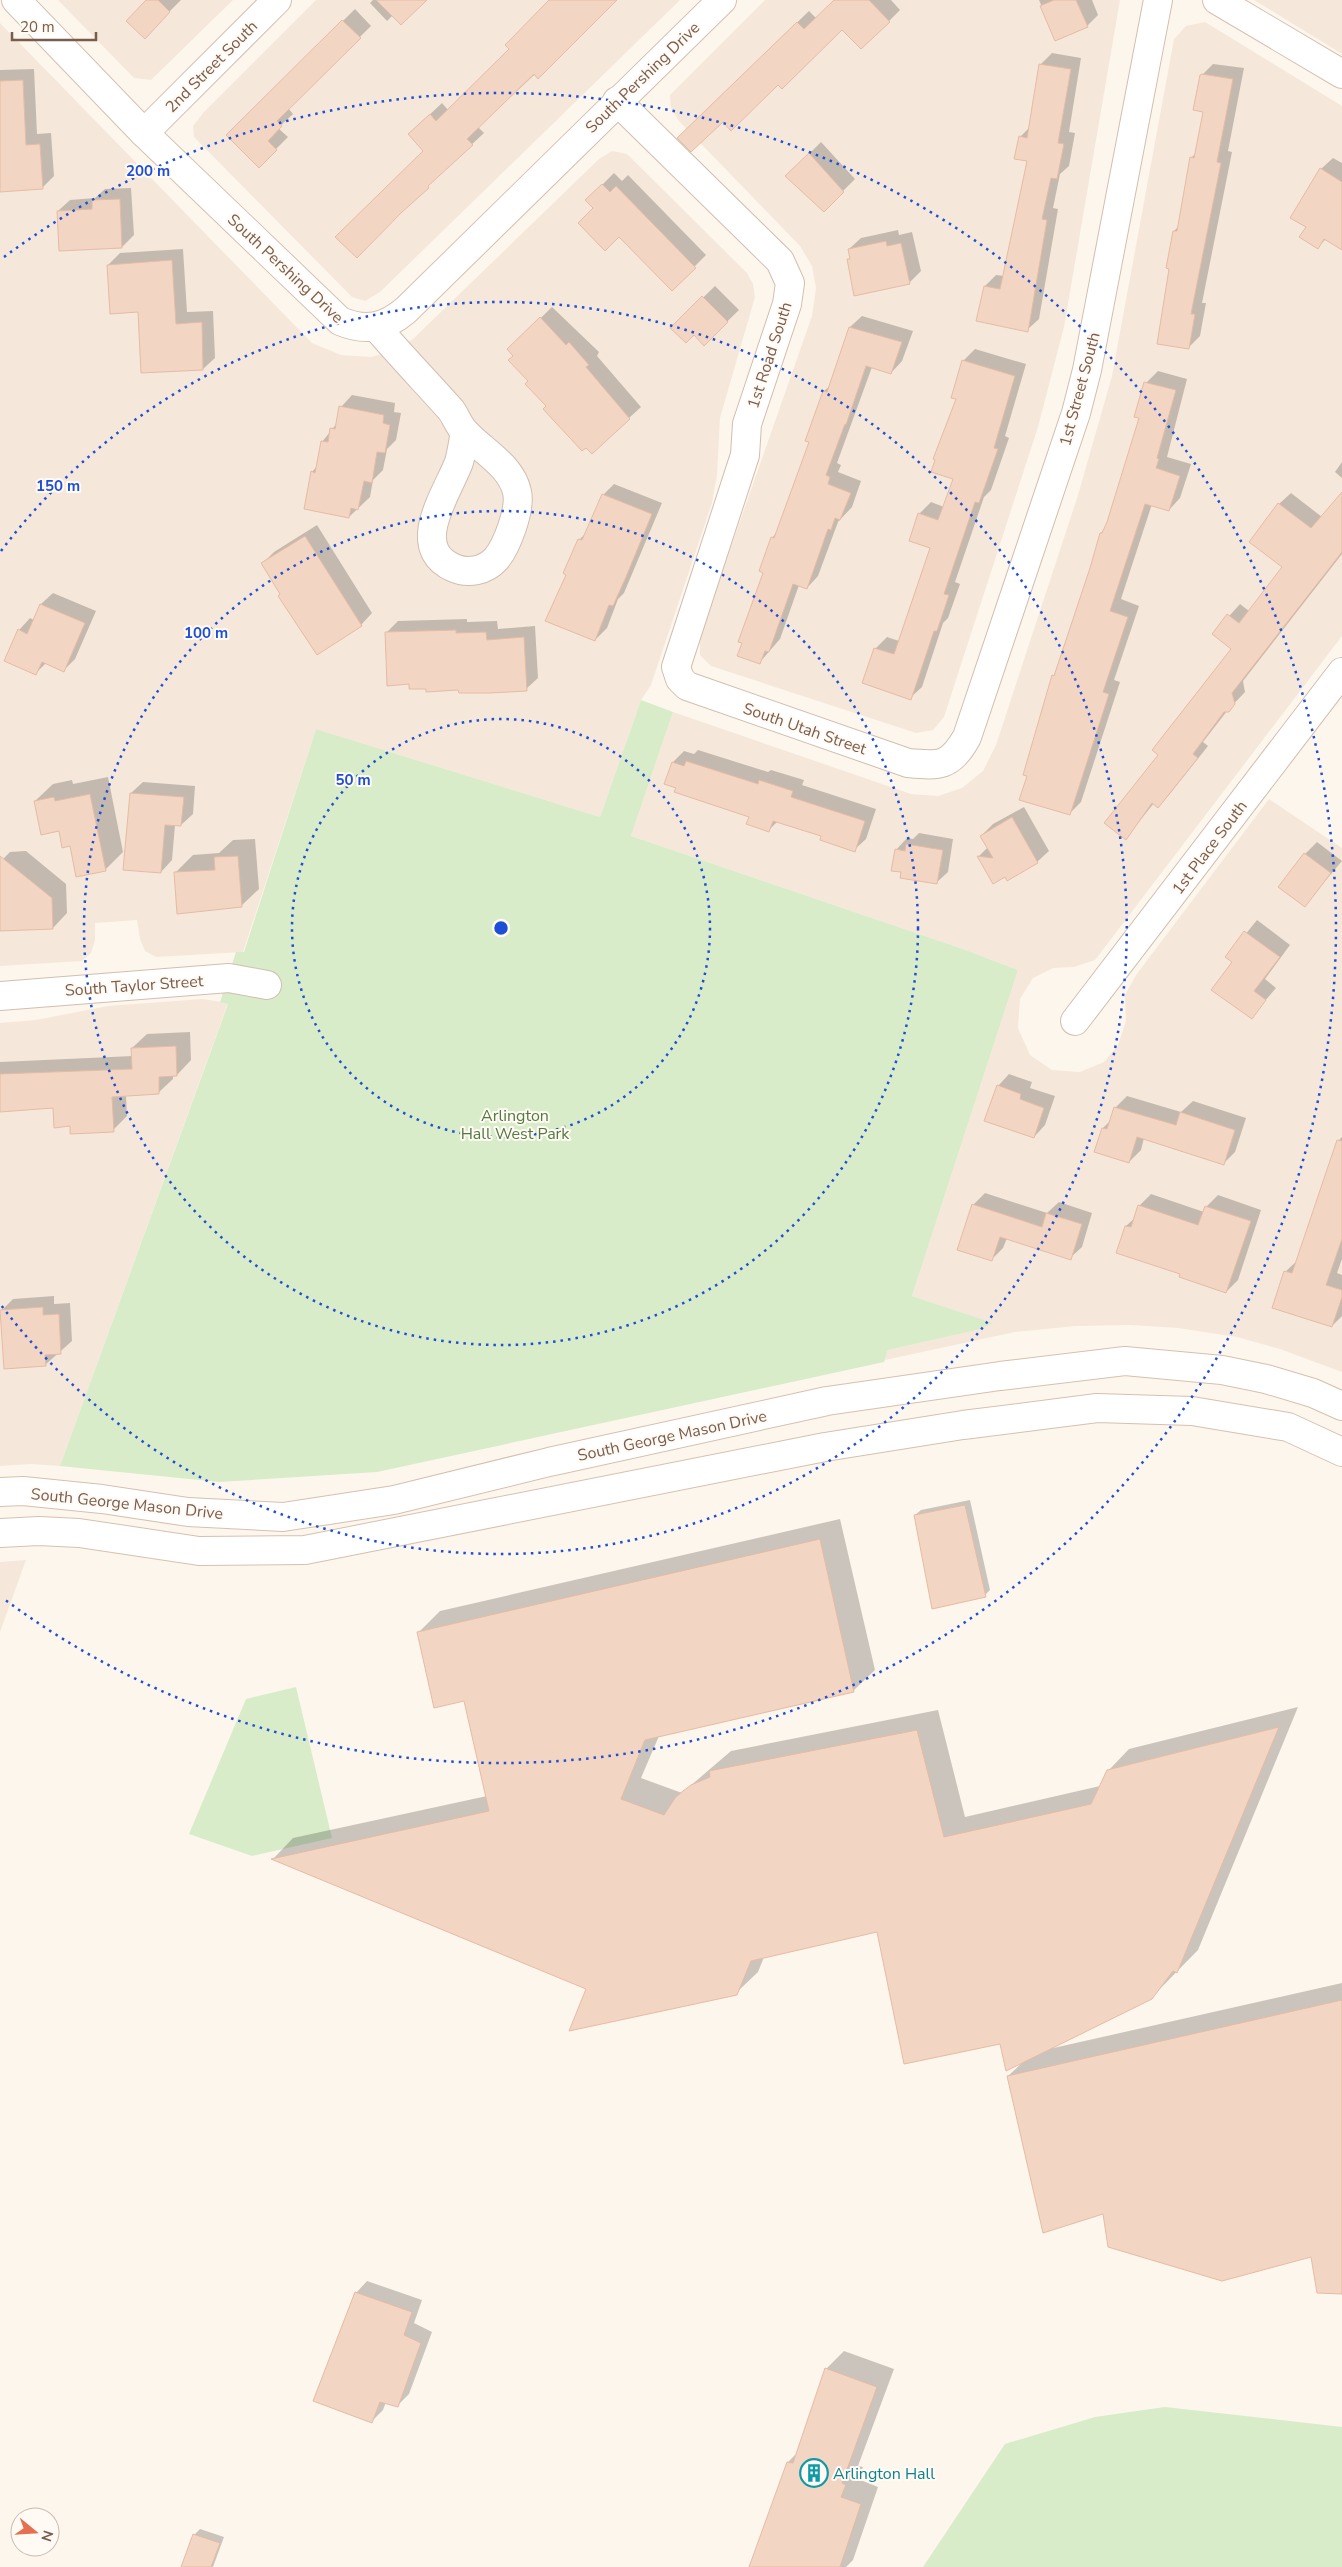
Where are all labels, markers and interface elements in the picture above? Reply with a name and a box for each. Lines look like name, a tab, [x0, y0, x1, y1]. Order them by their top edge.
scale bar	[12, 10, 96, 42]
street label: 2nd Street South	[161, 16, 263, 118]
text: 20 m	[20, 17, 55, 37]
street label: South Pershing Drive	[581, 17, 705, 138]
text: 200 m	[126, 161, 170, 181]
street label: South Pershing Drive	[222, 209, 348, 328]
street label: 1st Road South	[742, 299, 798, 411]
street label: 1st Street South	[1054, 330, 1106, 449]
text: 150 m	[36, 476, 80, 496]
text: 100 m	[184, 623, 228, 643]
street label: South Utah Street	[740, 698, 870, 760]
text: 50 m	[335, 770, 371, 790]
street label: 1st Place South	[1167, 796, 1252, 899]
centre of rings	[492, 919, 510, 937]
street label: South Taylor Street	[64, 970, 204, 1002]
park label: Arlington Hall West Park	[461, 1105, 570, 1145]
street label: South George Mason Drive	[575, 1405, 769, 1467]
street label: South George Mason Drive	[30, 1483, 224, 1525]
building icon: Arlington Hall	[799, 2458, 829, 2488]
place label: Arlington Hall	[833, 2463, 935, 2485]
north arrow	[10, 2507, 60, 2557]
text: N	[36, 2528, 58, 2544]

